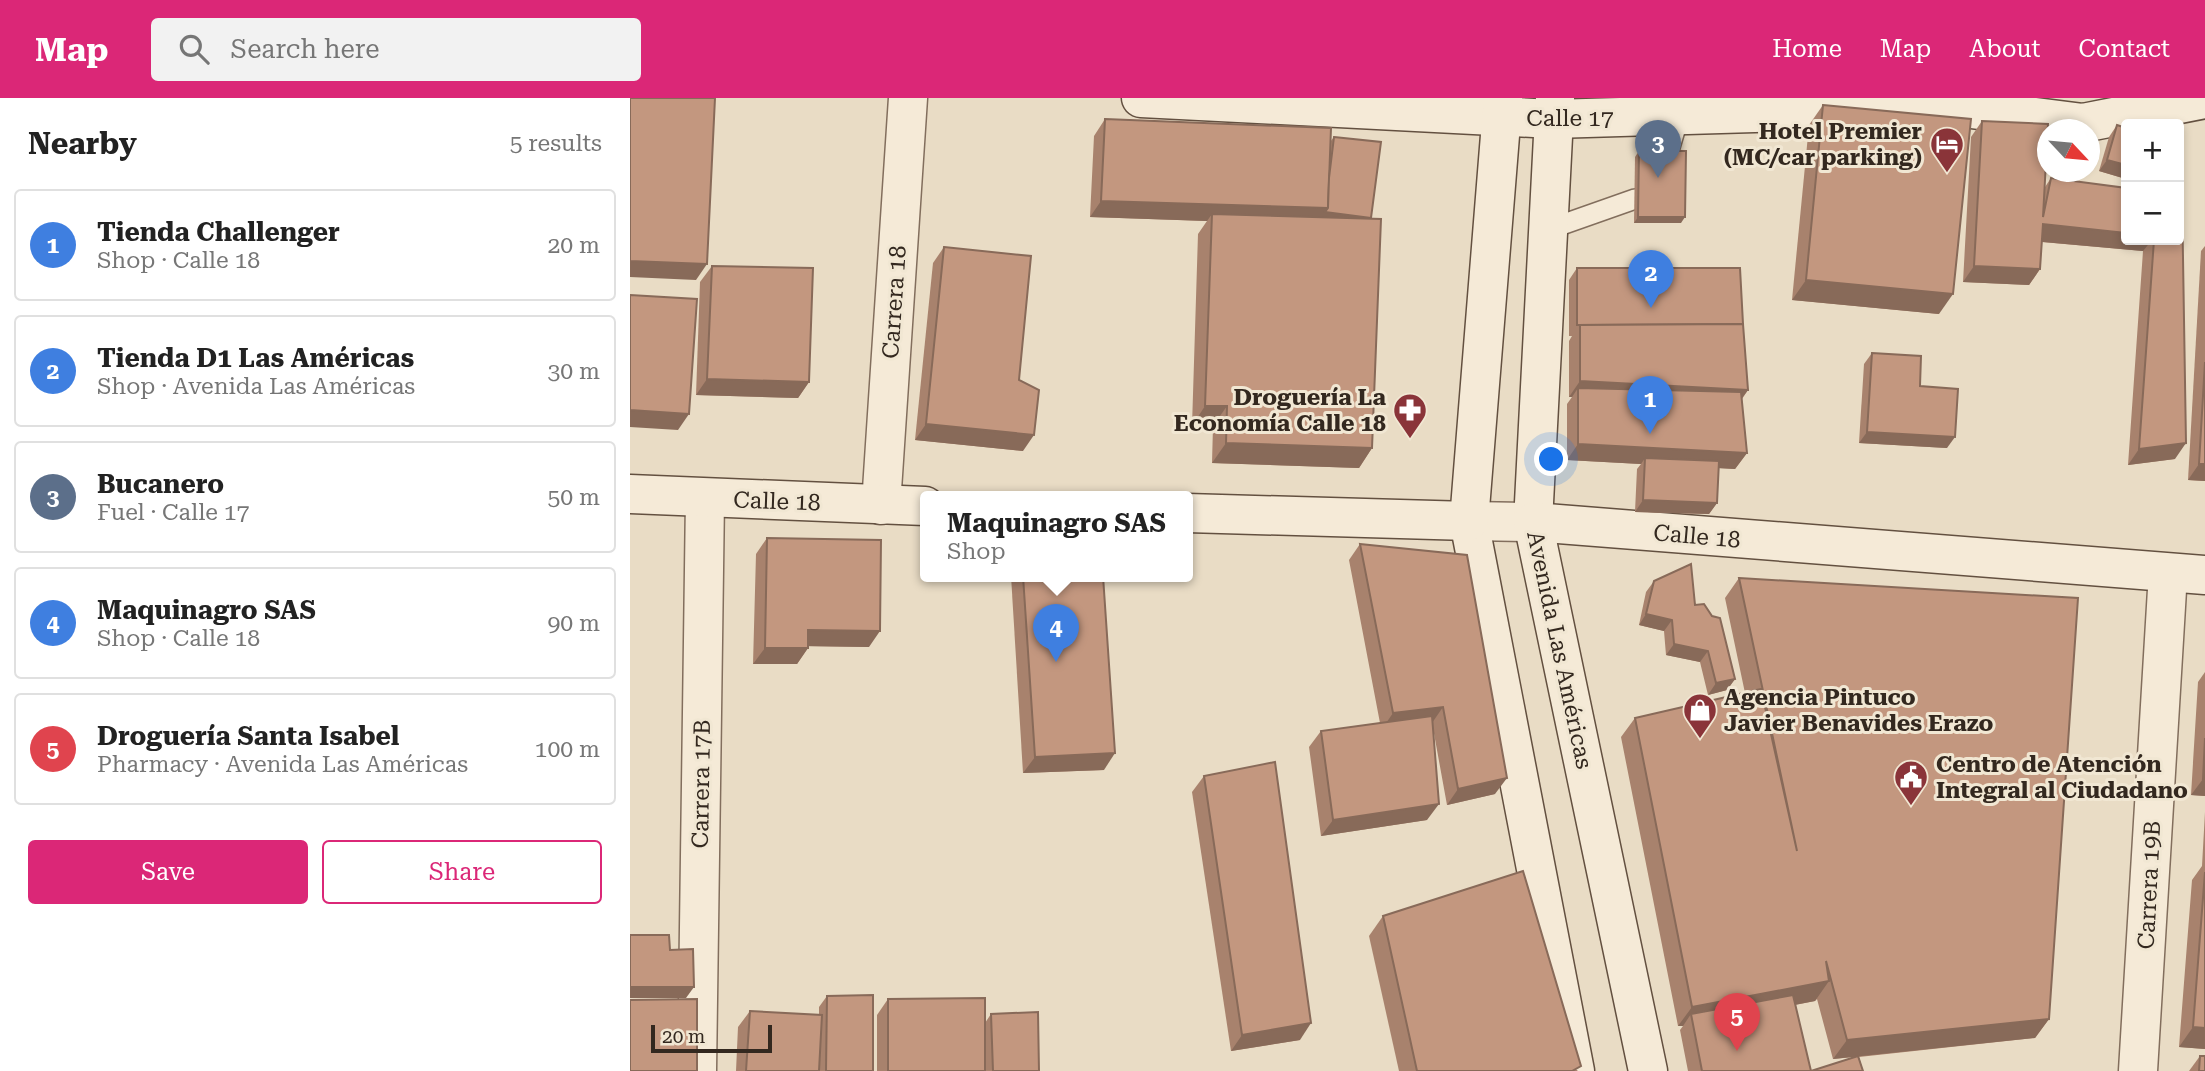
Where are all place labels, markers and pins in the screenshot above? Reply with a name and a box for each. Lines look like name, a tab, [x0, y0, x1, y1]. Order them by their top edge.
place label: Hotel Premier (MC/car parking)	[1724, 118, 1922, 171]
pin: 3	[1635, 120, 1681, 178]
hotel icon: Hotel Premier (MC/car parking)	[1928, 125, 1966, 174]
pin: 2	[1628, 250, 1674, 308]
pin: 1	[1627, 376, 1673, 434]
place label: Droguería La Economía Calle 18	[1174, 384, 1386, 437]
pharmacy icon: Droguería La Economía Calle 18	[1391, 391, 1429, 440]
pin: 4	[1033, 604, 1079, 662]
place label: Agencia Pintuco Javier Benavides Erazo	[1724, 684, 1994, 737]
shop icon: Agencia Pintuco Javier Benavides Erazo	[1681, 691, 1719, 740]
place label: Centro de Atención Integral al Ciudadano	[1936, 751, 2188, 804]
public building icon: Centro de Atención Integral al Ciudadano	[1892, 758, 1930, 807]
pin: 5	[1714, 993, 1760, 1051]

